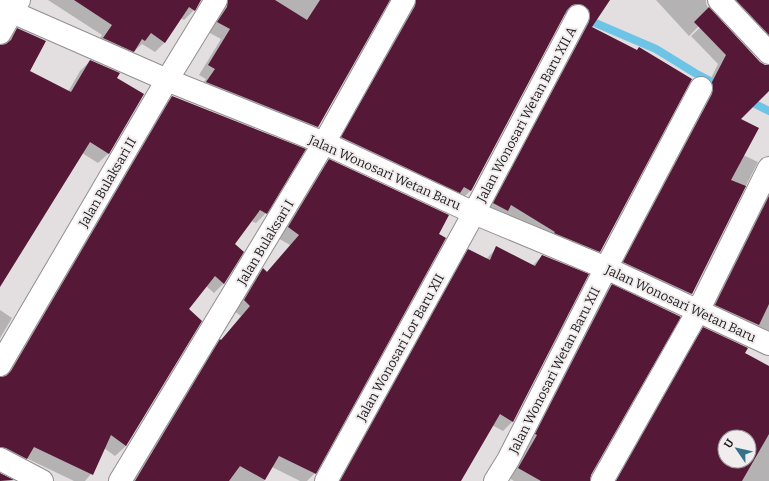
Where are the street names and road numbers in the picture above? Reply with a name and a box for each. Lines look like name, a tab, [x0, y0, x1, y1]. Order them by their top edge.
street label: Jalan Wonosari Wetan Baru XII A	[473, 23, 580, 205]
street label: Jalan Wonosari Wetan Baru	[306, 132, 463, 213]
street label: Jalan Bulaksari II	[75, 135, 139, 231]
street label: Jalan Bulaksari I	[234, 197, 297, 288]
street label: Jalan Wonosari Wetan Baru	[602, 261, 758, 345]
street label: Jalan Wonosari Lor Baru XII	[353, 271, 447, 424]
street label: Jalan Wonosari Wetan Baru XII	[505, 284, 603, 457]

